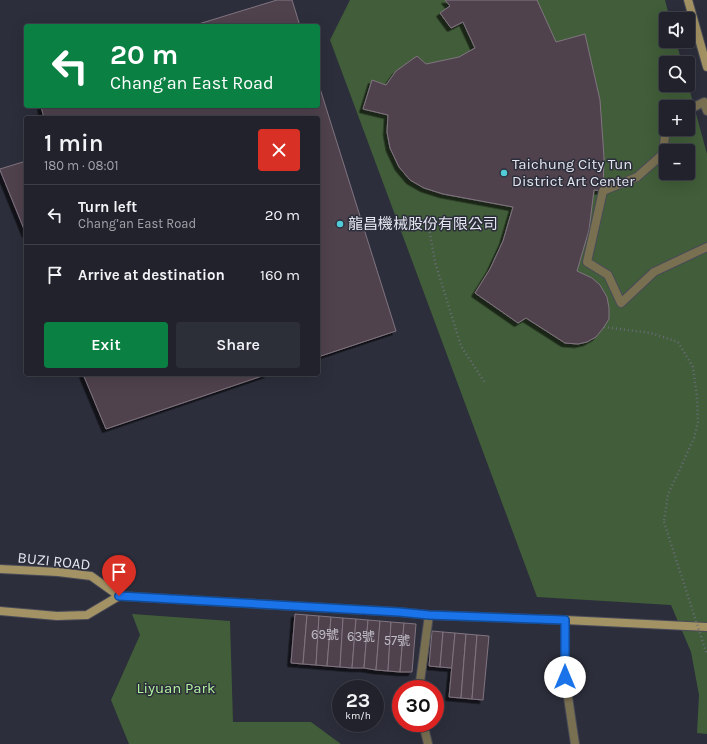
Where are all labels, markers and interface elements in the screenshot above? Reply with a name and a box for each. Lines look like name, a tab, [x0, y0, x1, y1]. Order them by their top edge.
map controls	[659, 12, 695, 180]
button: sound	[659, 12, 695, 48]
text: 20 m	[110, 38, 178, 71]
icon: left	[44, 40, 96, 92]
button: search	[659, 56, 695, 92]
text: Chang’an East Road	[110, 72, 274, 94]
button: +	[659, 100, 695, 136]
text: 1 min	[44, 129, 104, 157]
button: close	[258, 129, 300, 171]
button: −	[659, 144, 695, 180]
place label: Taichung City Tun District Art Center	[512, 155, 635, 190]
text: 180 m · 08:01	[44, 158, 118, 173]
marker: Taichung City Tun District Art Center	[499, 168, 509, 178]
text: Turn left	[78, 198, 137, 216]
icon: left	[44, 204, 66, 226]
text: 20 m	[265, 206, 300, 224]
place label: 龍昌機械股份有限公司	[348, 215, 498, 233]
text: Chang’an East Road	[78, 216, 196, 231]
marker: 龍昌機械股份有限公司	[335, 219, 345, 229]
icon: arrive	[44, 264, 66, 286]
text: Arrive at destination	[78, 266, 225, 284]
text: 160 m	[260, 266, 300, 284]
button: Exit	[44, 322, 168, 368]
button: Share	[176, 322, 300, 368]
street label: BUZI ROAD	[17, 548, 91, 574]
pin	[102, 555, 136, 596]
icon: arrive	[108, 561, 130, 583]
house number: 69號	[311, 627, 339, 642]
house number: 63號	[347, 629, 375, 644]
house number: 57號	[384, 633, 410, 648]
position arrow	[544, 656, 586, 698]
park label: Liyuan Park	[137, 679, 215, 697]
speed limit sign: 30	[392, 680, 444, 732]
text: 23	[346, 689, 370, 712]
text: km/h	[345, 710, 371, 722]

